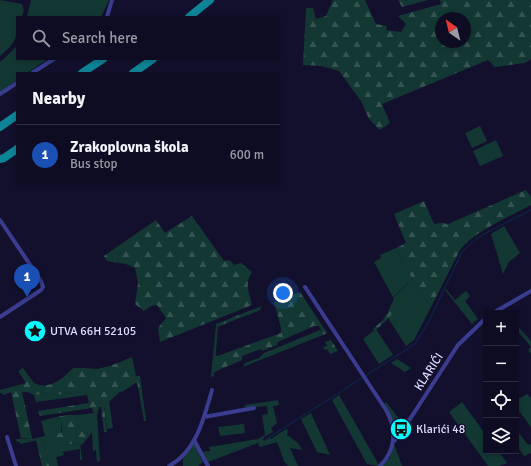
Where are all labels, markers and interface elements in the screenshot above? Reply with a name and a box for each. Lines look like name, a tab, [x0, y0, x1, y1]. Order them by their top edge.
north arrow	[435, 12, 471, 48]
search box	[16, 16, 280, 60]
icon: search	[30, 27, 52, 49]
text: Search here	[62, 29, 138, 47]
text: Nearby	[32, 88, 85, 109]
text: Zrakoplovna škola	[70, 138, 189, 156]
text: 1	[41, 147, 49, 163]
text: 600 m	[230, 147, 264, 163]
text: Bus stop	[70, 156, 117, 172]
pin: 1	[14, 264, 40, 297]
your location	[273, 283, 293, 303]
map controls	[483, 310, 519, 454]
button: +	[483, 310, 519, 346]
place icon: UTVA 66H 52105	[22, 318, 48, 344]
place label: UTVA 66H 52105	[50, 324, 136, 339]
button: −	[483, 346, 519, 382]
street label: KLARIĆI	[411, 350, 447, 394]
button: locate	[483, 382, 519, 418]
bus stop icon: Klarići 48	[388, 416, 414, 442]
button: layers	[483, 418, 519, 454]
place label: Klarići 48	[416, 422, 465, 437]

